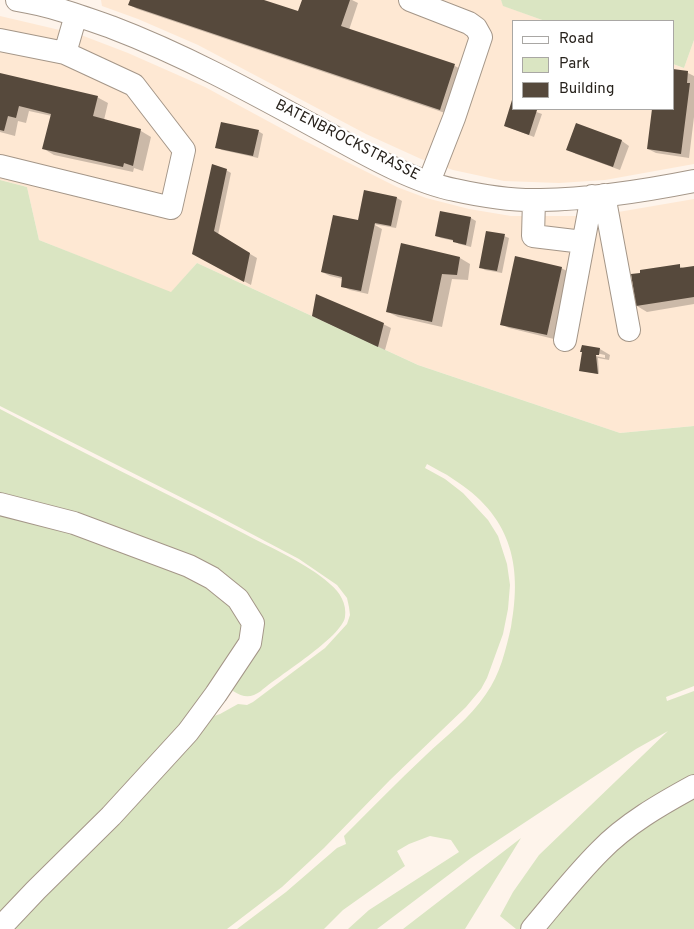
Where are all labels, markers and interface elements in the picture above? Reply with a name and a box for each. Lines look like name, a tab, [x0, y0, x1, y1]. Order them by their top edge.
legend	[512, 20, 674, 110]
text: Road	[559, 30, 594, 49]
text: Park	[559, 55, 590, 74]
text: Building	[559, 80, 614, 99]
street label: BATENBROCKSTRASSE	[272, 97, 422, 185]

